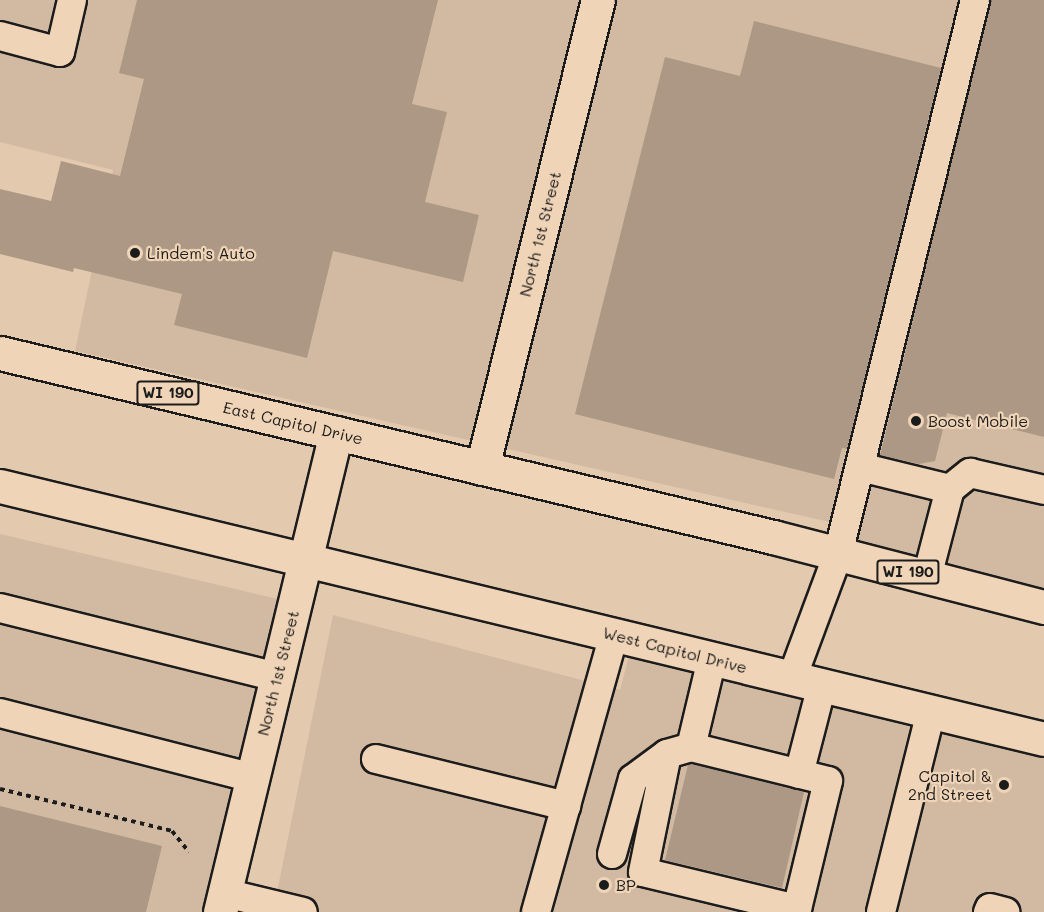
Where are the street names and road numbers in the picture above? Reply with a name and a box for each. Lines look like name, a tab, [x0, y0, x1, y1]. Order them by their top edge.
street label: North 1st Street	[515, 169, 565, 299]
road number: WI 190	[135, 381, 201, 405]
street label: East Capitol Drive	[221, 398, 365, 448]
road number: WI 190	[875, 560, 941, 584]
street label: North 1st Street	[253, 608, 303, 738]
street label: West Capitol Drive	[601, 623, 749, 677]

